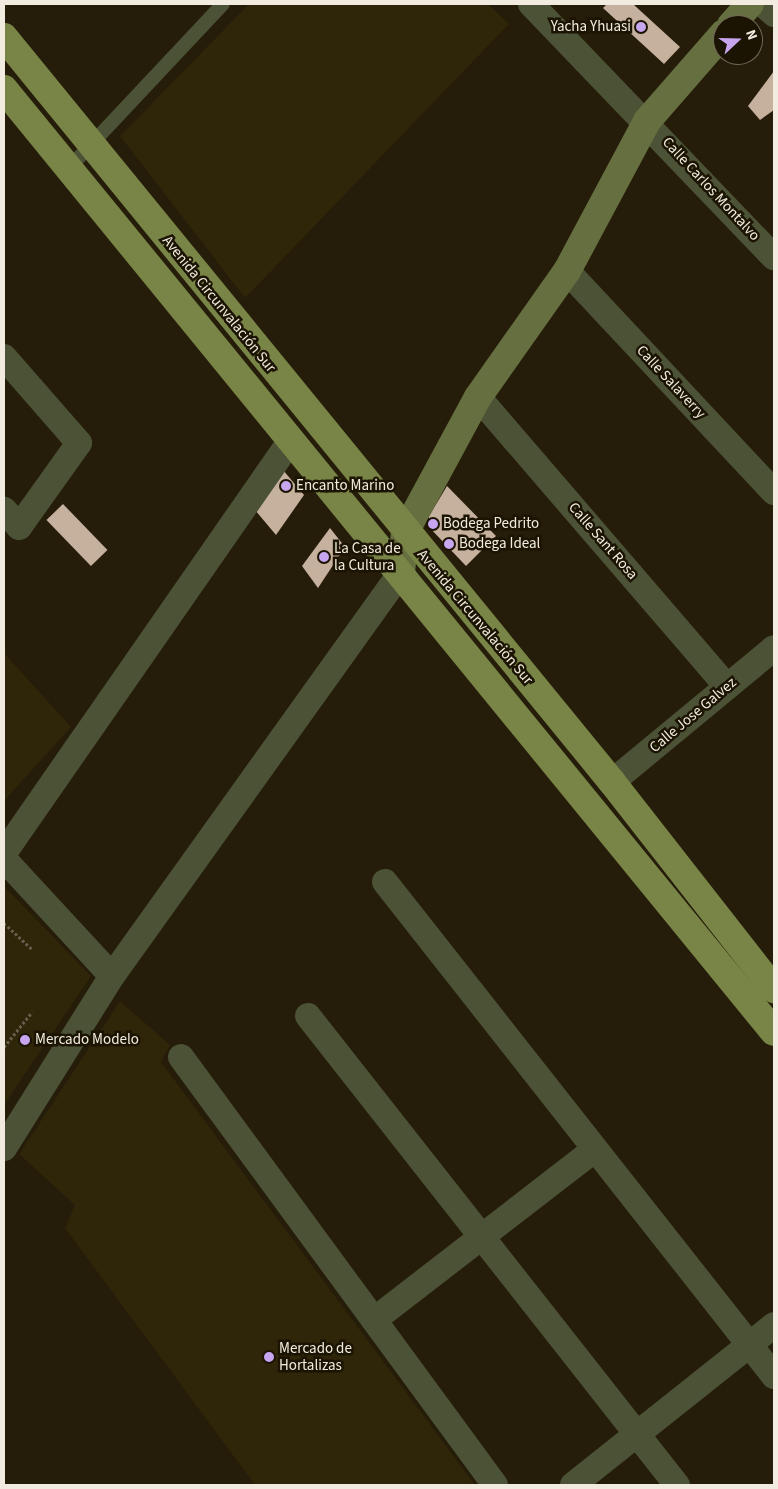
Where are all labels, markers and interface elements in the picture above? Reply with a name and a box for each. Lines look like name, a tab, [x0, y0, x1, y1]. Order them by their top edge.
north arrow	[713, 15, 763, 65]
place label: Yacha Yhuasi	[551, 18, 631, 36]
marker: Yacha Yhuasi	[635, 21, 647, 33]
text: N	[740, 27, 762, 43]
street label: Calle Carlos Montalvo	[658, 133, 764, 245]
street label: Avenida Circunvalación Sur	[158, 232, 280, 376]
street label: Calle Salaverry	[633, 342, 709, 422]
place label: Encanto Marino	[296, 477, 394, 495]
marker: Encanto Marino	[280, 480, 292, 492]
street label: Calle Sant Rosa	[565, 499, 641, 583]
place label: Bodega Pedrito	[443, 515, 539, 533]
marker: Bodega Pedrito	[427, 518, 439, 530]
place label: Bodega Ideal	[459, 535, 540, 553]
marker: Bodega Ideal	[443, 538, 455, 550]
place label: La Casa de la Cultura	[334, 539, 401, 574]
street label: Avenida Circunvalación Sur	[413, 546, 537, 688]
marker: La Casa de la Cultura	[318, 551, 330, 563]
street label: Calle Jose Galvez	[646, 674, 740, 756]
place label: Mercado Modelo	[35, 1031, 139, 1049]
marker: Mercado Modelo	[19, 1034, 31, 1046]
place label: Mercado de Hortalizas	[279, 1339, 352, 1374]
marker: Mercado de Hortalizas	[263, 1351, 275, 1363]

